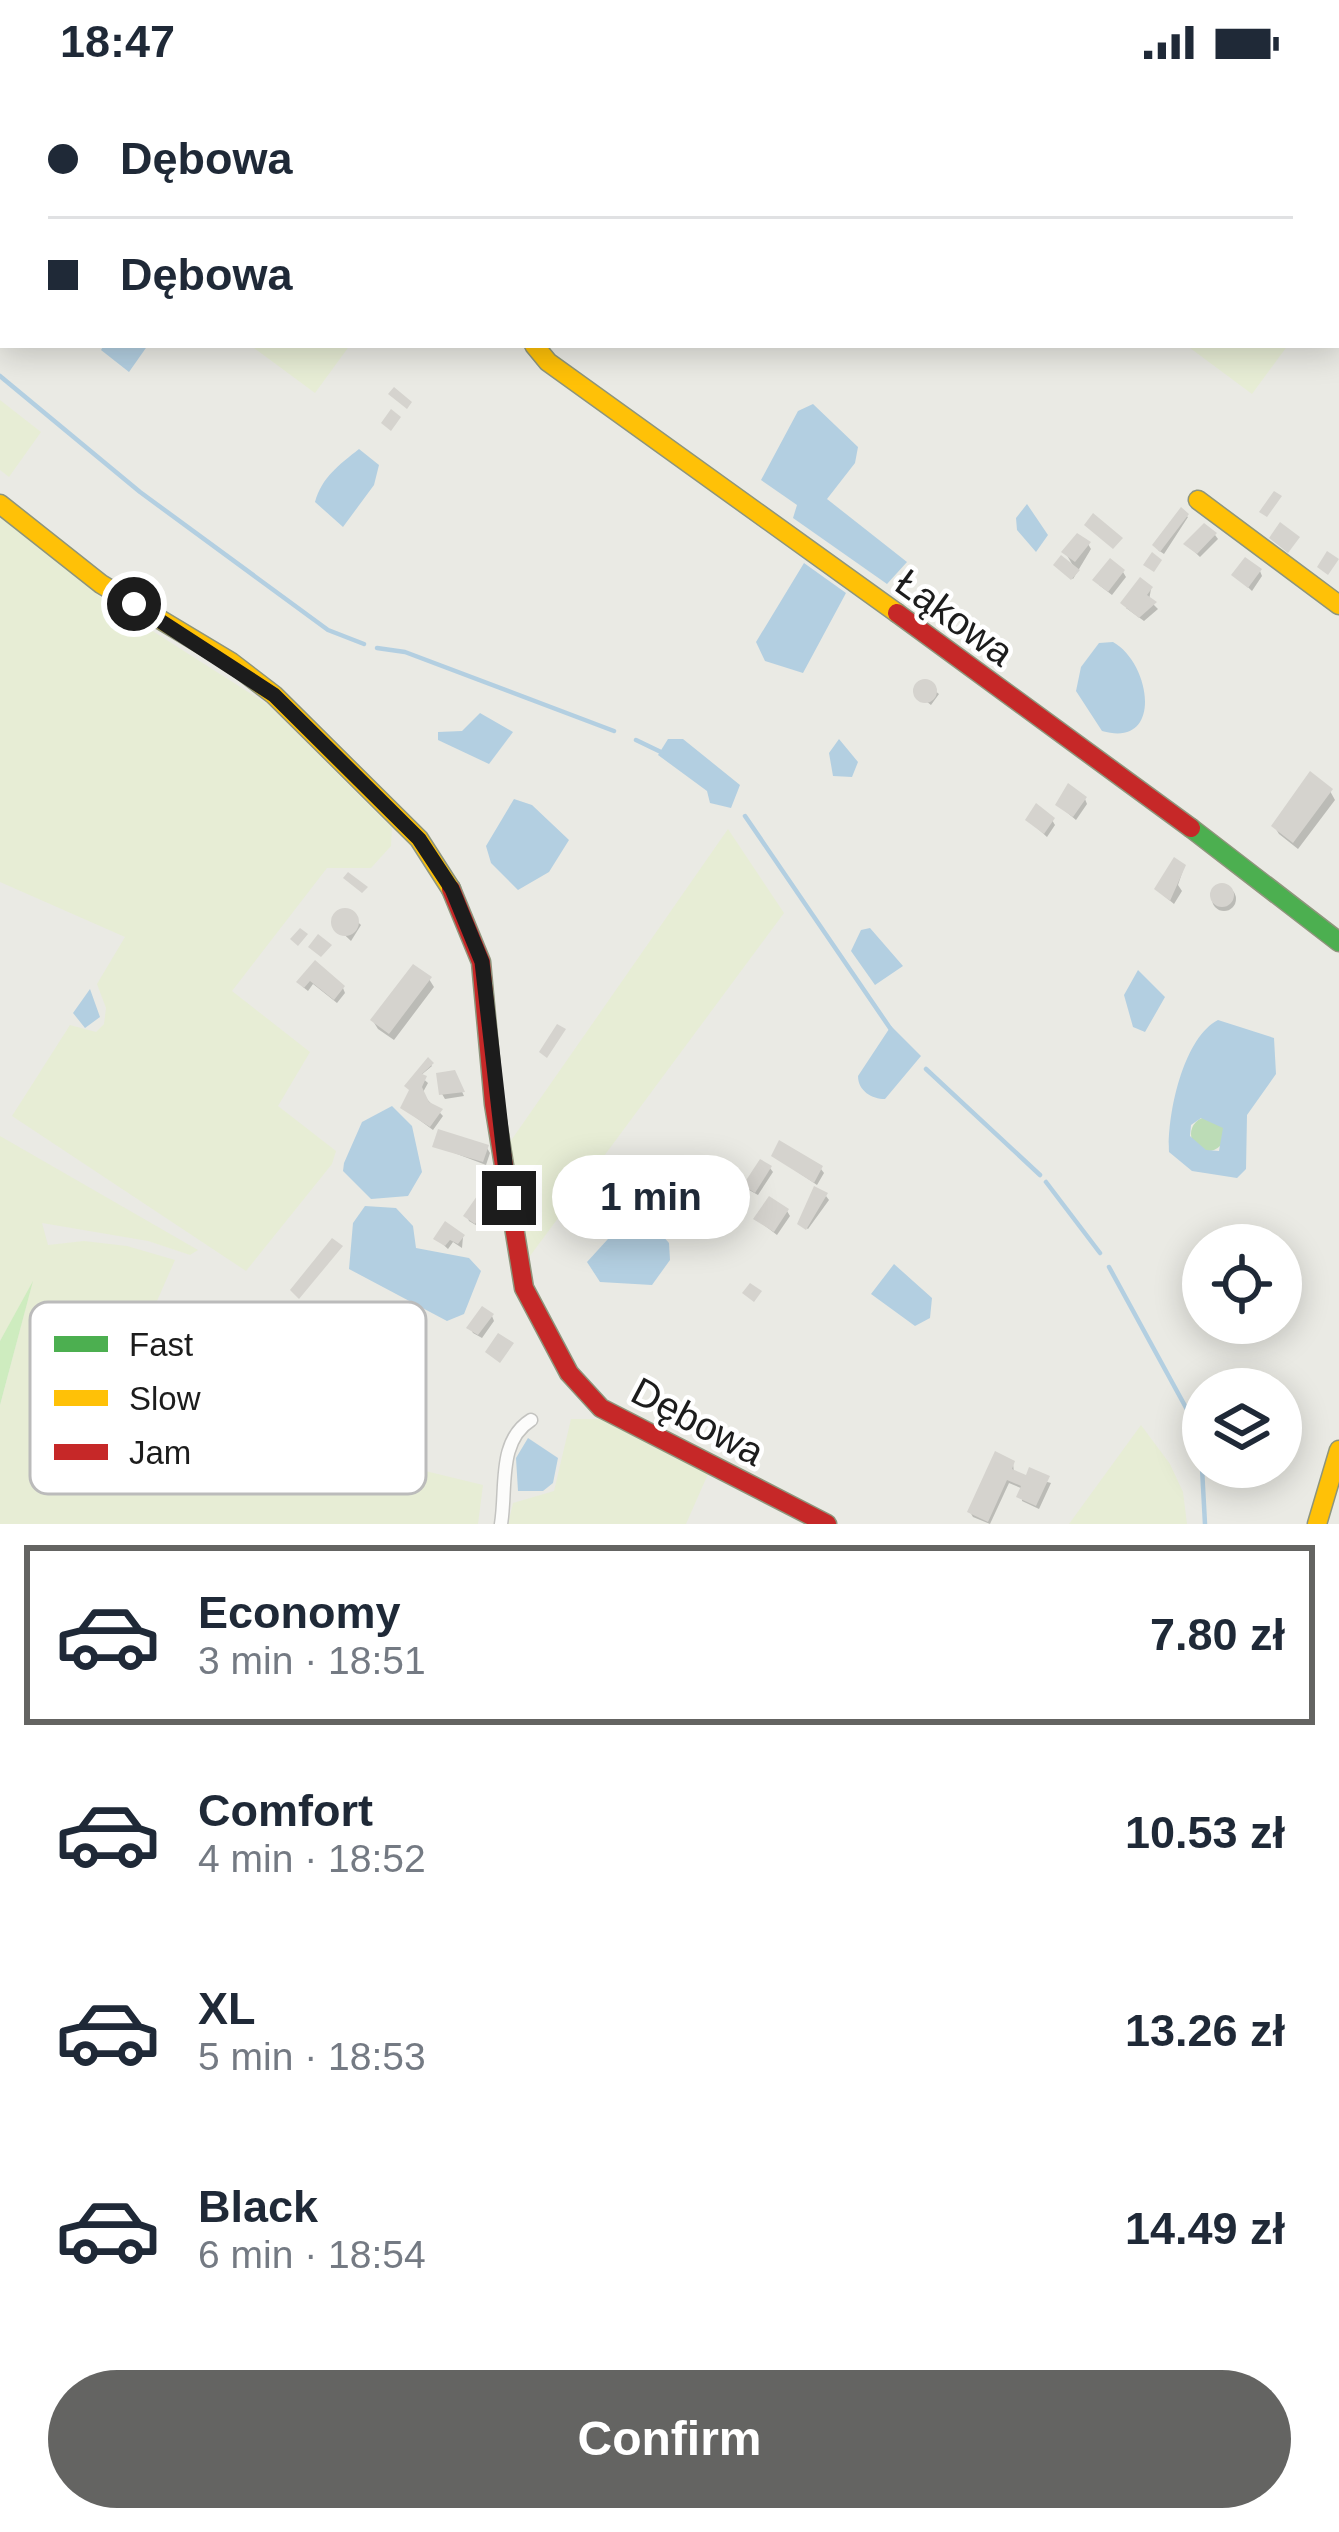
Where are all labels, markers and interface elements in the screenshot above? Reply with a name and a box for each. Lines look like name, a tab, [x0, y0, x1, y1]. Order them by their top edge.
text: 18:47	[60, 16, 175, 67]
text: Dębowa	[120, 133, 293, 184]
text: Dębowa	[120, 249, 293, 300]
street label: Łąkowa	[888, 561, 1022, 674]
route start	[107, 577, 161, 631]
callout: 1 min	[551, 1156, 749, 1240]
route end	[482, 1171, 536, 1225]
text: 1 min	[600, 1175, 702, 1218]
map controls	[1182, 1224, 1302, 1488]
button: locate	[1182, 1224, 1302, 1344]
legend	[30, 1302, 426, 1494]
text: Fast	[129, 1326, 193, 1363]
button: layers	[1182, 1368, 1302, 1488]
street label: Dębowa	[624, 1369, 771, 1474]
text: Slow	[129, 1380, 201, 1417]
text: Jam	[129, 1434, 191, 1471]
icon: car	[54, 1581, 162, 1689]
text: Economy	[198, 1587, 401, 1638]
text: 7.80 zł	[1150, 1609, 1285, 1660]
text: 3 min · 18:51	[198, 1639, 426, 1682]
icon: car	[54, 1779, 162, 1887]
text: Comfort	[198, 1785, 373, 1836]
text: 10.53 zł	[1125, 1807, 1285, 1858]
text: 4 min · 18:52	[198, 1837, 426, 1880]
icon: car	[54, 1977, 162, 2085]
text: XL	[198, 1983, 256, 2034]
text: 13.26 zł	[1125, 2005, 1285, 2056]
text: 5 min · 18:53	[198, 2035, 426, 2078]
icon: car	[54, 2175, 162, 2283]
text: Black	[198, 2181, 318, 2232]
text: 14.49 zł	[1125, 2203, 1285, 2254]
text: 6 min · 18:54	[198, 2233, 426, 2276]
button: Confirm	[48, 2370, 1291, 2508]

